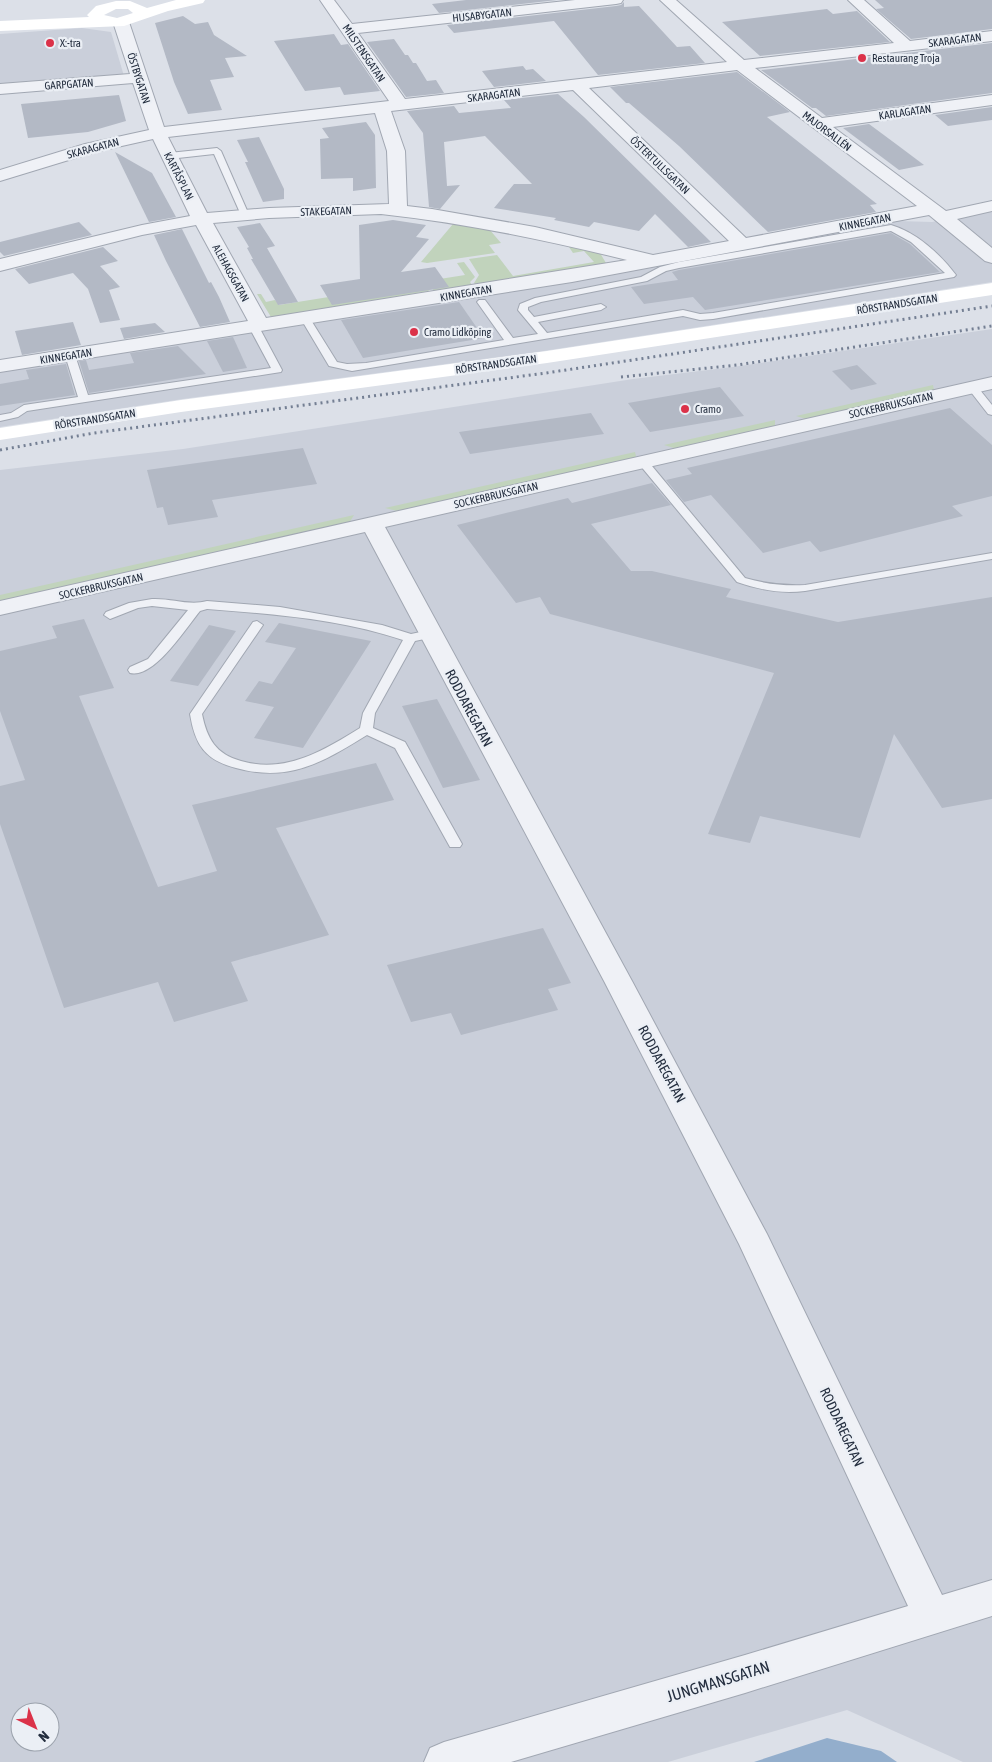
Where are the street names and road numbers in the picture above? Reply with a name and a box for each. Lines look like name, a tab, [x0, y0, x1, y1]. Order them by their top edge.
street label: HUSABYGATAN	[452, 6, 512, 24]
street label: MILSTENSGATAN	[340, 22, 388, 84]
street label: SKARAGATAN	[928, 31, 982, 49]
street label: ÖSTBYGATAN	[125, 51, 153, 105]
street label: GARPGATAN	[44, 76, 94, 92]
street label: SKARAGATAN	[467, 86, 521, 104]
street label: KARLAGATAN	[878, 102, 932, 122]
street label: MAJORSALLÉN	[800, 109, 854, 153]
street label: ÖSTERTULLSGATAN	[628, 134, 692, 196]
street label: SKARAGATAN	[66, 135, 120, 161]
street label: KARTÅSPLAN	[162, 150, 197, 202]
street label: STAKEGATAN	[300, 204, 352, 218]
street label: KINNEGATAN	[838, 211, 892, 233]
street label: ALEHAGSGATAN	[210, 242, 252, 304]
street label: KINNEGATAN	[439, 282, 493, 304]
street label: RÖRSTRANDSGATAN	[856, 292, 938, 316]
street label: KINNEGATAN	[39, 346, 93, 366]
street label: RÖRSTRANDSGATAN	[455, 352, 537, 376]
street label: SOCKERBRUKSGATAN	[848, 389, 934, 421]
street label: RÖRSTRANDSGATAN	[54, 407, 136, 431]
street label: SOCKERBRUKSGATAN	[453, 479, 539, 511]
street label: SOCKERBRUKSGATAN	[58, 570, 144, 602]
street label: RODDAREGATAN	[442, 667, 496, 749]
street label: RODDAREGATAN	[635, 1023, 689, 1105]
street label: RODDAREGATAN	[817, 1385, 867, 1469]
street label: JUNGMANSGATAN	[664, 1657, 772, 1705]

